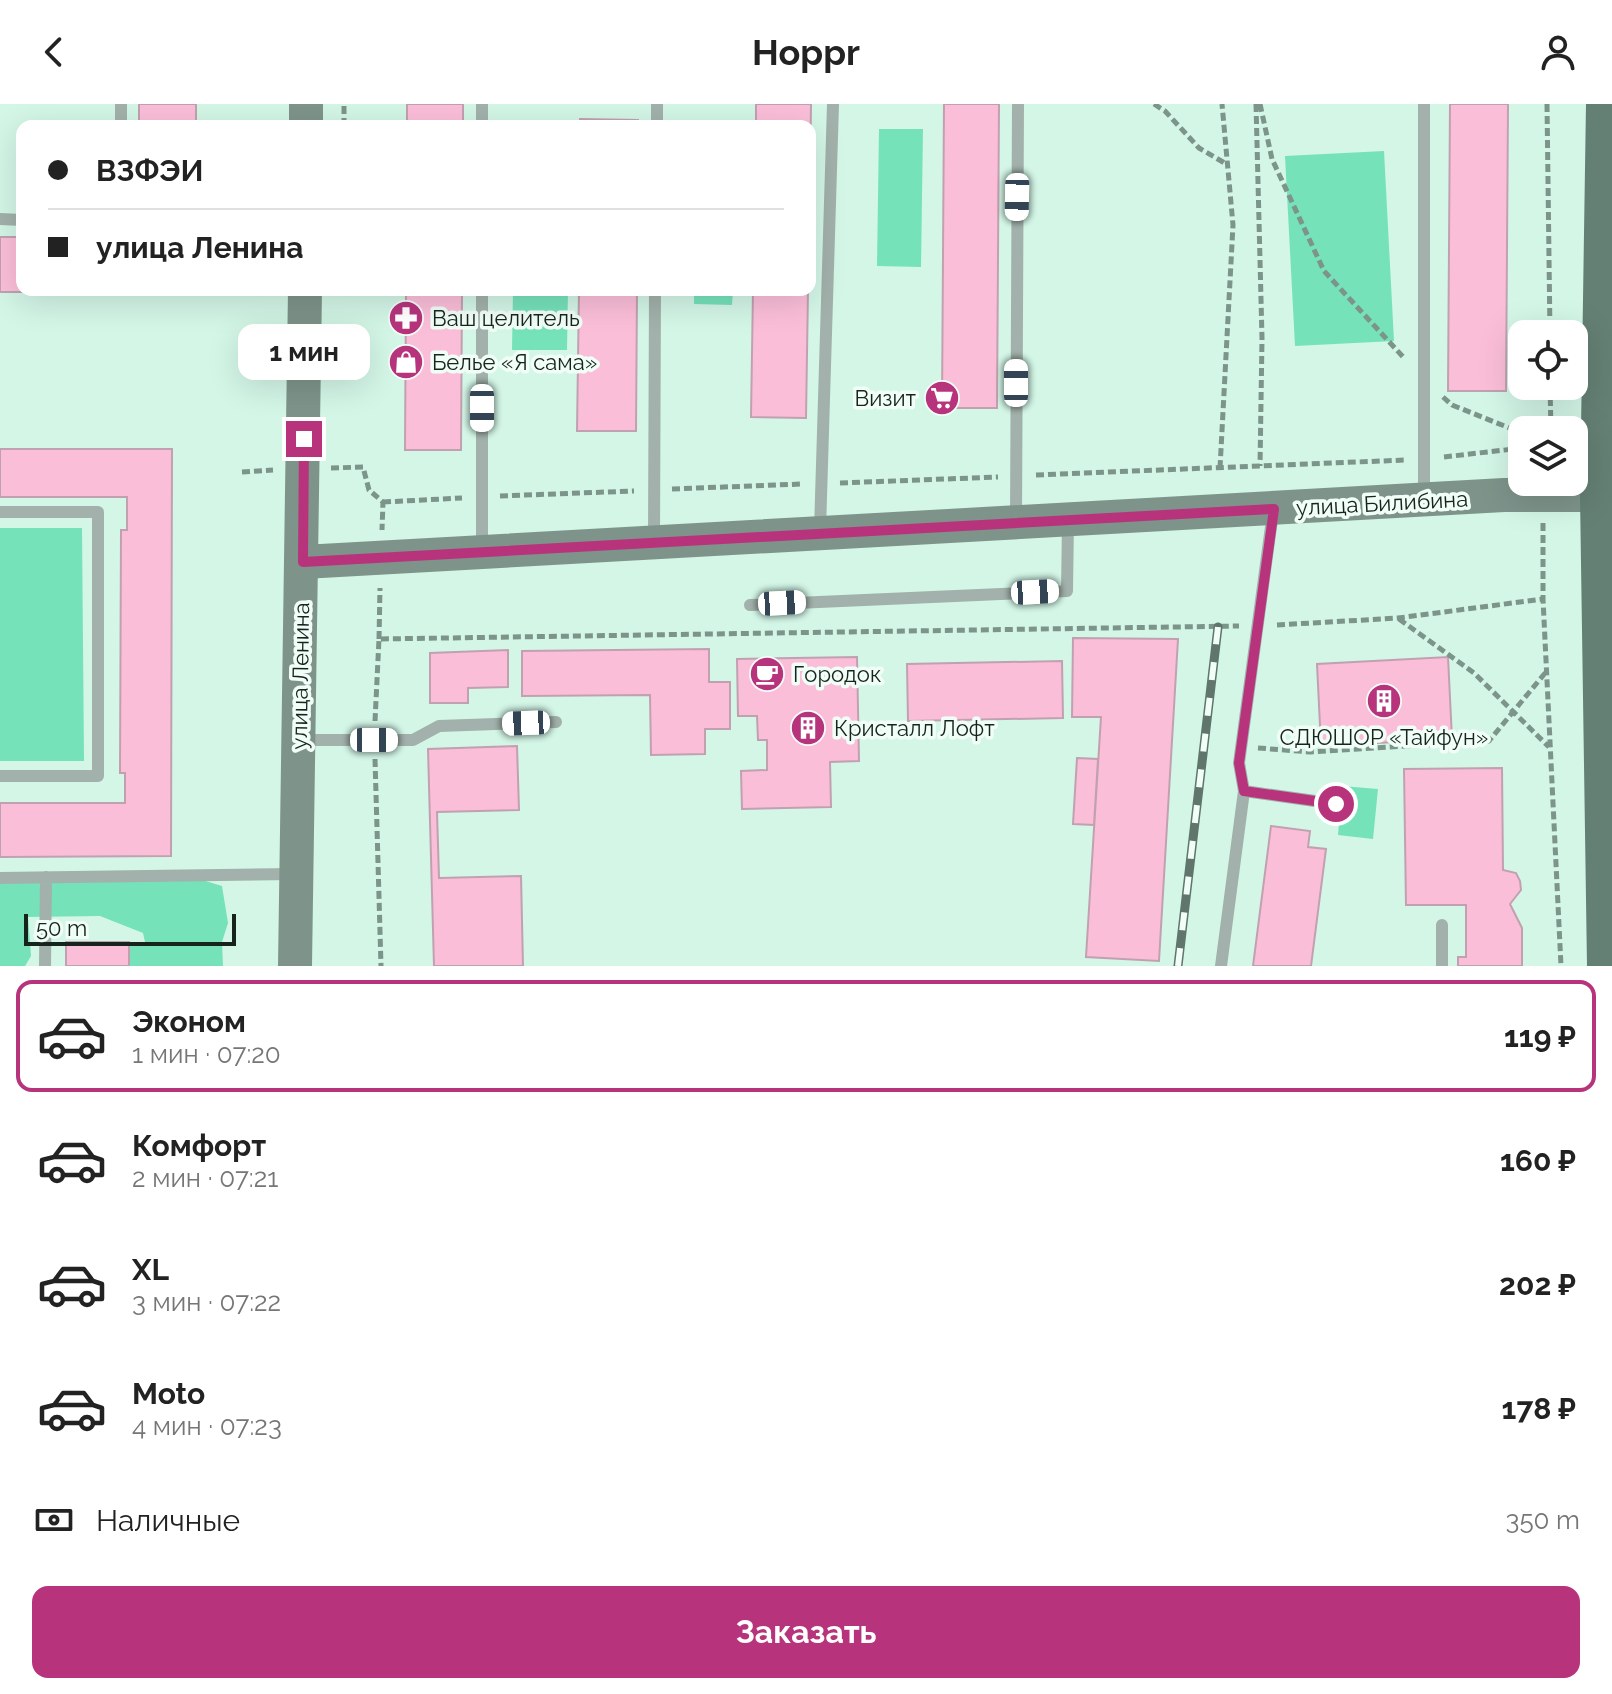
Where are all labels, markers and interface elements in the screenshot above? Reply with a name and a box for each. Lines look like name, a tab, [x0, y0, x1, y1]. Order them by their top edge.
icon: back	[32, 30, 76, 74]
icon: person	[1536, 30, 1580, 74]
text: Hoppr	[752, 31, 860, 73]
text: ВЗФЭИ	[96, 153, 203, 188]
car	[1005, 173, 1029, 221]
text: улица Ленина	[96, 230, 303, 265]
pharmacy icon: Ваш целитель	[387, 299, 425, 337]
place label: Ваш целитель	[432, 305, 580, 331]
map controls	[1508, 320, 1588, 496]
button: locate	[1508, 320, 1588, 400]
callout: 1 мин	[238, 323, 370, 379]
text: 1 мин	[269, 337, 339, 367]
shop icon: Белье «Я сама»	[387, 343, 425, 381]
place label: Белье «Я сама»	[432, 349, 597, 375]
car	[1004, 359, 1028, 407]
supermarket icon: Визит	[923, 379, 961, 417]
car	[470, 384, 494, 432]
place label: Визит	[855, 385, 917, 411]
button: layers	[1508, 416, 1588, 496]
route end	[286, 421, 322, 457]
street label: улица Билибина	[1295, 486, 1469, 520]
car	[1010, 579, 1060, 605]
car	[757, 590, 807, 616]
street label: улица Ленина	[286, 602, 314, 750]
cafe icon: Городок	[748, 655, 786, 693]
place label: Городок	[793, 661, 881, 687]
building icon: СДЮШОР «Тайфун»	[1365, 682, 1403, 720]
building icon: Кристалл Лофт	[789, 709, 827, 747]
car	[502, 710, 550, 736]
place label: Кристалл Лофт	[834, 715, 995, 741]
place label: СДЮШОР «Тайфун»	[1280, 724, 1488, 750]
car	[350, 728, 398, 752]
route start	[1318, 786, 1354, 822]
scale bar	[24, 910, 236, 946]
text: 50 m	[36, 915, 87, 941]
icon: car	[36, 1000, 108, 1072]
text: Эконом	[132, 1004, 246, 1039]
text: 119 ₽	[1504, 1019, 1576, 1054]
text: 1 мин · 07:20	[132, 1039, 281, 1069]
icon: car	[36, 1124, 108, 1196]
text: Комфорт	[132, 1128, 266, 1163]
text: 160 ₽	[1500, 1143, 1576, 1178]
text: 2 мин · 07:21	[132, 1163, 278, 1193]
icon: car	[36, 1248, 108, 1320]
text: XL	[132, 1252, 169, 1287]
text: 202 ₽	[1499, 1267, 1576, 1302]
text: 3 мин · 07:22	[132, 1287, 281, 1317]
icon: car	[36, 1372, 108, 1444]
text: Moto	[132, 1376, 205, 1411]
text: 178 ₽	[1502, 1391, 1576, 1426]
text: 4 мин · 07:23	[132, 1411, 282, 1441]
icon: cash	[32, 1498, 76, 1542]
text: Наличные	[96, 1503, 240, 1538]
text: 350 m	[1506, 1505, 1580, 1535]
button: Заказать	[32, 1586, 1580, 1678]

